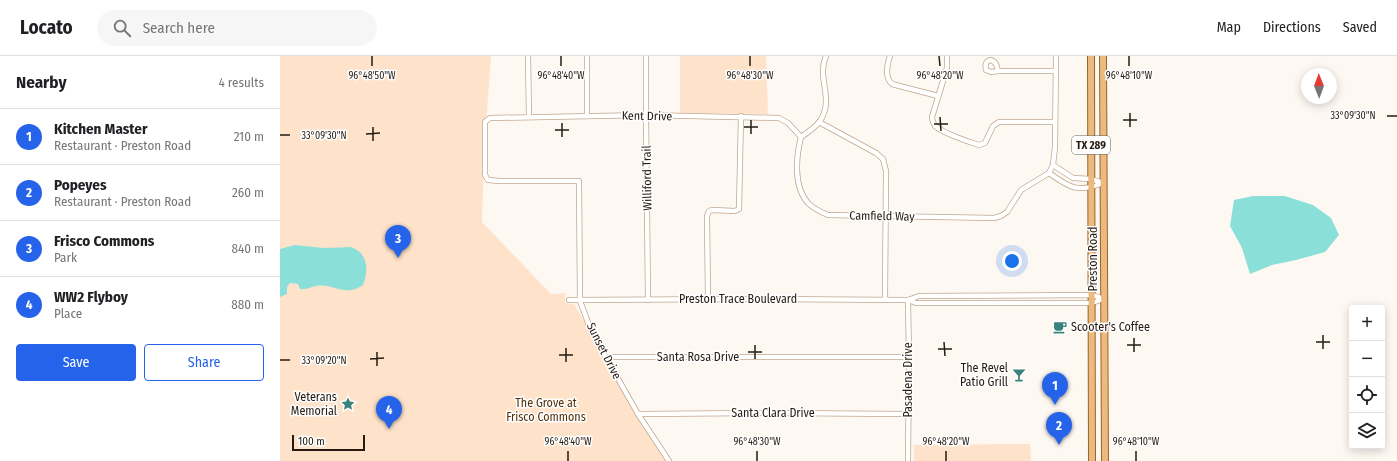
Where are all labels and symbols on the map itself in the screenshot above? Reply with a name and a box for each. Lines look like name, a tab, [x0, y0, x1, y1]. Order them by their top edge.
north arrow	[1301, 68, 1337, 104]
text: 96°48'50"W	[348, 70, 396, 82]
text: 96°48'40"W	[538, 70, 585, 82]
text: 96°48'30"W	[726, 70, 774, 82]
text: 96°48'20"W	[917, 70, 964, 82]
text: 96°48'10"W	[1106, 70, 1153, 82]
street label: Kent Drive	[622, 109, 672, 123]
text: 33°09'30"N	[1330, 110, 1376, 122]
text: 33°09'30"N	[301, 130, 347, 142]
road number: TX 289	[1072, 136, 1110, 154]
street label: Williford Trail	[639, 145, 655, 211]
street label: Camfield Way	[849, 208, 915, 224]
pin: 3	[385, 225, 411, 258]
street label: Preston Road	[1086, 226, 1100, 292]
your location	[1002, 251, 1022, 271]
street label: Preston Trace Boulevard	[679, 292, 797, 306]
cafe icon: Scooter's Coffee	[1052, 319, 1068, 335]
street label: Sunset Drive	[584, 320, 624, 382]
place label: Scooter's Coffee	[1071, 320, 1150, 334]
street label: Pasadena Drive	[901, 342, 915, 418]
street label: Santa Rosa Drive	[657, 350, 739, 364]
text: 33°09'20"N	[301, 355, 347, 367]
place label: The Revel Patio Grill	[960, 361, 1008, 389]
bar icon: The Revel Patio Grill	[1011, 367, 1027, 383]
pin: 1	[1042, 372, 1068, 405]
place label: Veterans Memorial	[291, 390, 337, 418]
place icon: Veterans Memorial	[340, 396, 356, 412]
pin: 4	[376, 396, 402, 429]
park label: The Grove at Frisco Commons	[506, 396, 586, 424]
street label: Santa Clara Drive	[731, 406, 815, 420]
pin: 2	[1046, 412, 1072, 445]
scale bar	[292, 433, 365, 452]
text: 96°48'40"W	[545, 436, 592, 448]
text: 96°48'30"W	[733, 436, 781, 448]
text: 96°48'20"W	[923, 436, 970, 448]
text: 96°48'10"W	[1113, 436, 1160, 448]

